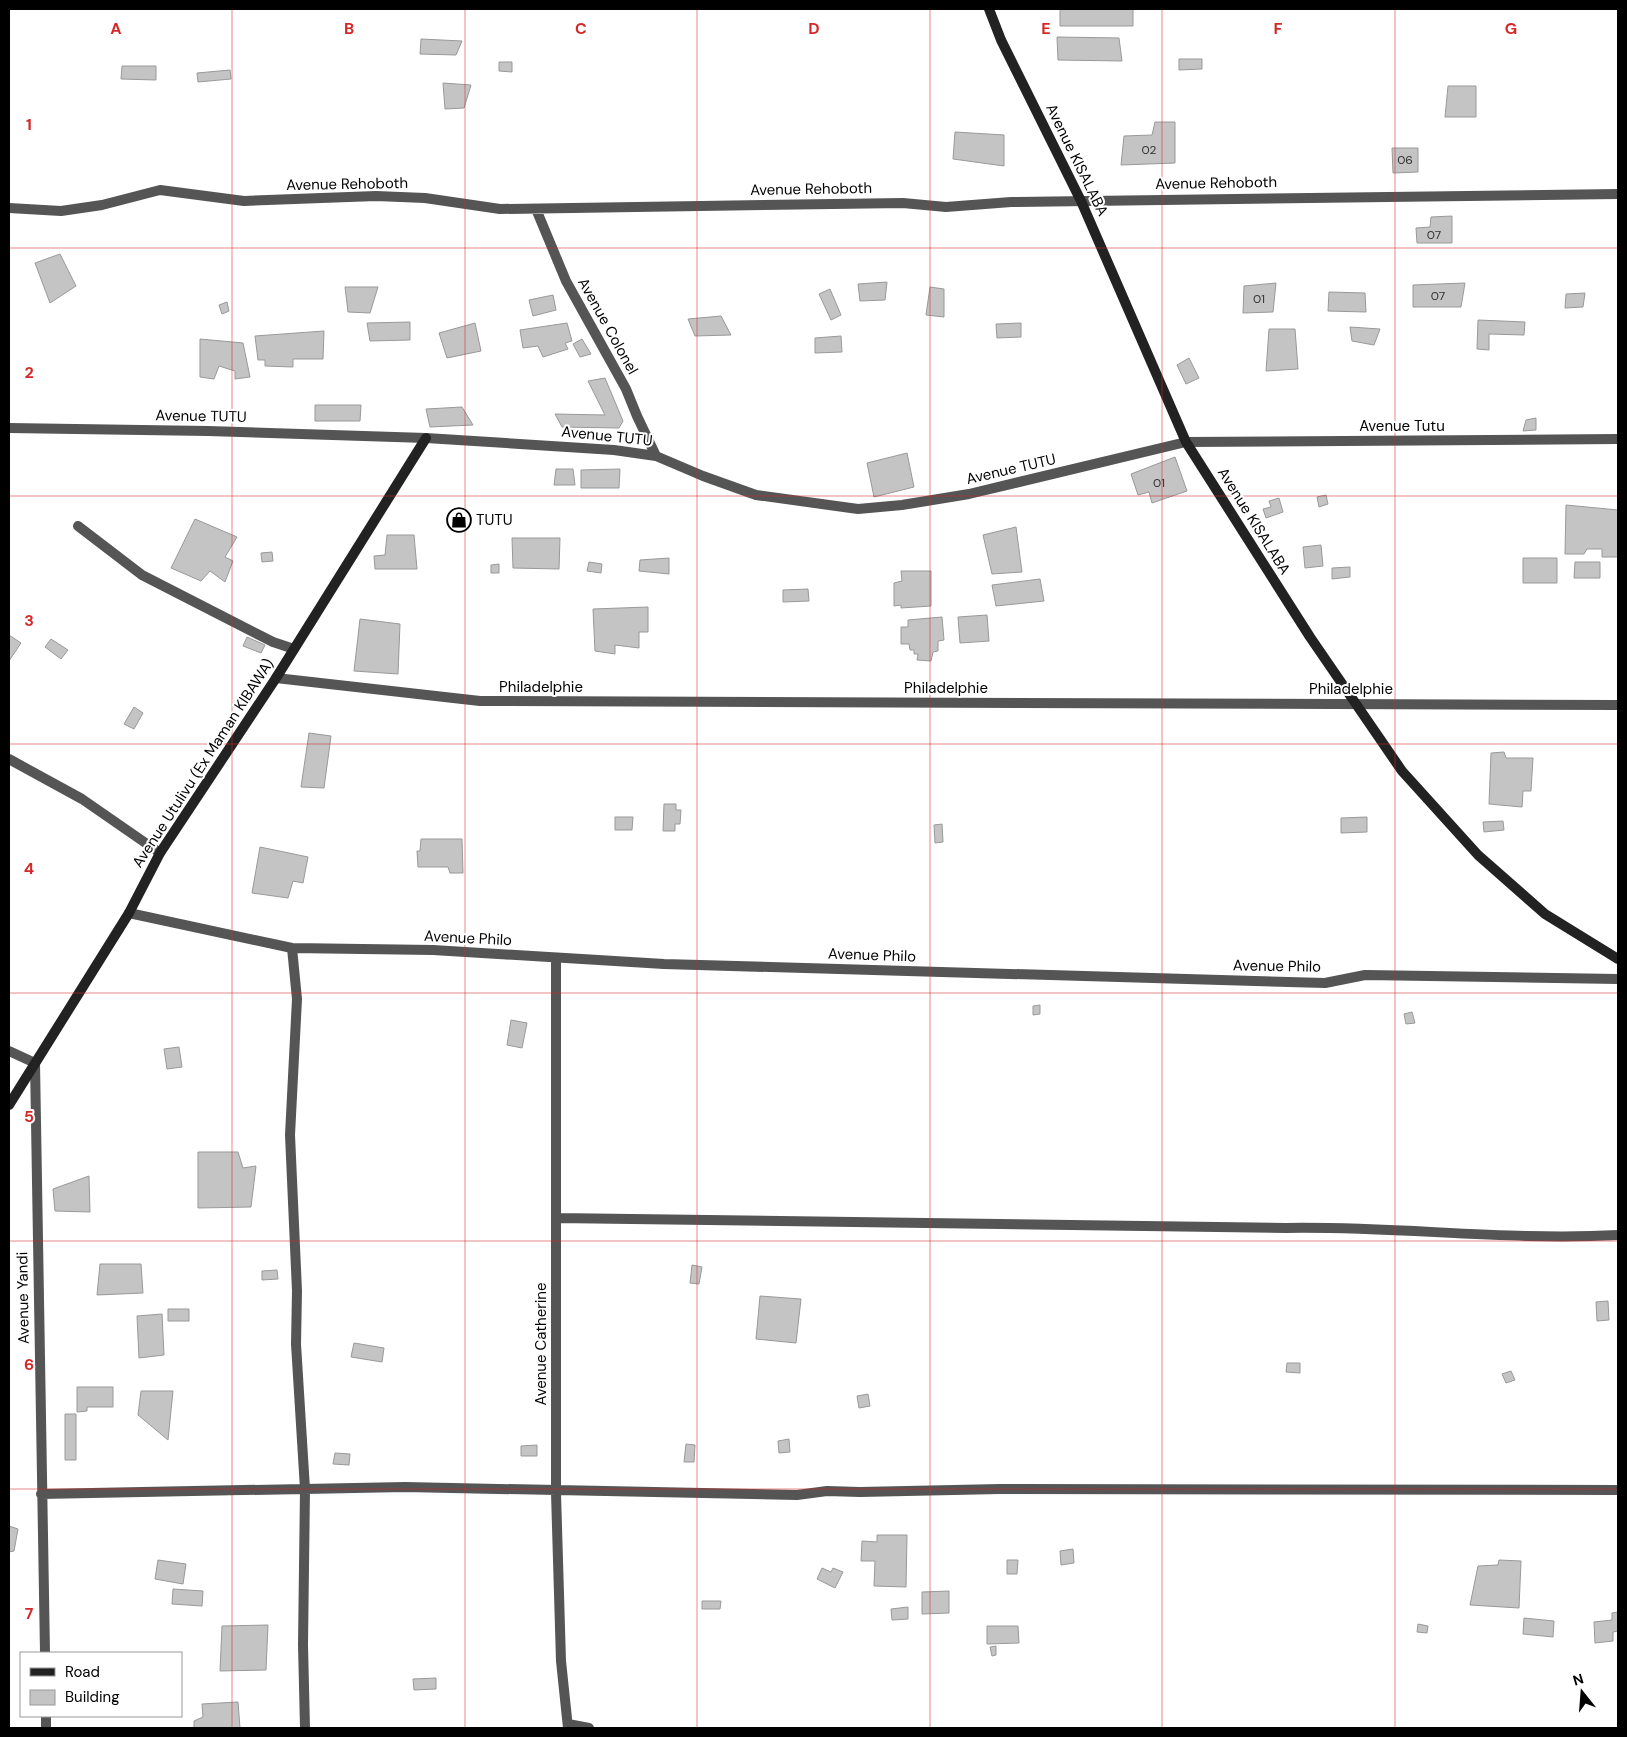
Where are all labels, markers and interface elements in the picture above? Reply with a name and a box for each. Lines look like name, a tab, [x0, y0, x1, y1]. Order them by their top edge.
text: A	[110, 18, 122, 39]
text: B	[344, 18, 354, 39]
text: C	[575, 18, 587, 39]
text: D	[808, 18, 820, 39]
text: E	[1041, 18, 1051, 39]
text: F	[1274, 18, 1283, 39]
text: G	[1505, 18, 1517, 39]
street label: Avenue KISALABA	[1041, 101, 1113, 220]
text: 1	[26, 114, 32, 135]
house number: 02	[1141, 142, 1157, 158]
house number: 06	[1397, 152, 1413, 168]
street label: Avenue Rehoboth	[1155, 172, 1277, 194]
street label: Avenue Rehoboth	[286, 173, 408, 195]
street label: Avenue Rehoboth	[750, 178, 872, 200]
house number: 07	[1427, 227, 1441, 243]
street label: Avenue Colonel	[573, 274, 643, 378]
house number: 07	[1431, 288, 1445, 304]
house number: 01	[1253, 291, 1265, 307]
text: 2	[24, 362, 34, 383]
street label: Avenue TUTU	[155, 405, 247, 427]
street label: Avenue Tutu	[1359, 416, 1445, 436]
street label: Avenue TUTU	[560, 421, 654, 451]
street label: Avenue TUTU	[964, 449, 1058, 489]
street label: Avenue KISALABA	[1213, 464, 1295, 578]
house number: 01	[1153, 475, 1165, 491]
shop icon: TUTU	[446, 507, 472, 533]
place label: TUTU	[476, 510, 512, 530]
text: 3	[24, 610, 34, 631]
street label: Avenue Utulivu (Ex Maman KIBAWA)	[128, 655, 278, 871]
street label: Philadelphie	[499, 677, 583, 697]
street label: Philadelphie	[904, 678, 988, 698]
street label: Philadelphie	[1309, 679, 1393, 699]
text: 4	[24, 858, 34, 879]
street label: Avenue Philo	[423, 926, 513, 950]
street label: Avenue Philo	[828, 943, 916, 967]
street label: Avenue Philo	[1233, 955, 1321, 977]
text: 5	[24, 1106, 34, 1127]
street label: Avenue Yandi	[12, 1252, 34, 1344]
street label: Avenue Catherine	[531, 1283, 551, 1405]
text: 6	[24, 1354, 34, 1375]
text: 7	[25, 1603, 34, 1624]
legend	[20, 1652, 182, 1717]
text: Road	[65, 1662, 100, 1682]
north arrow	[1557, 1667, 1607, 1717]
text: N	[1571, 1669, 1586, 1690]
text: Building	[65, 1687, 120, 1707]

